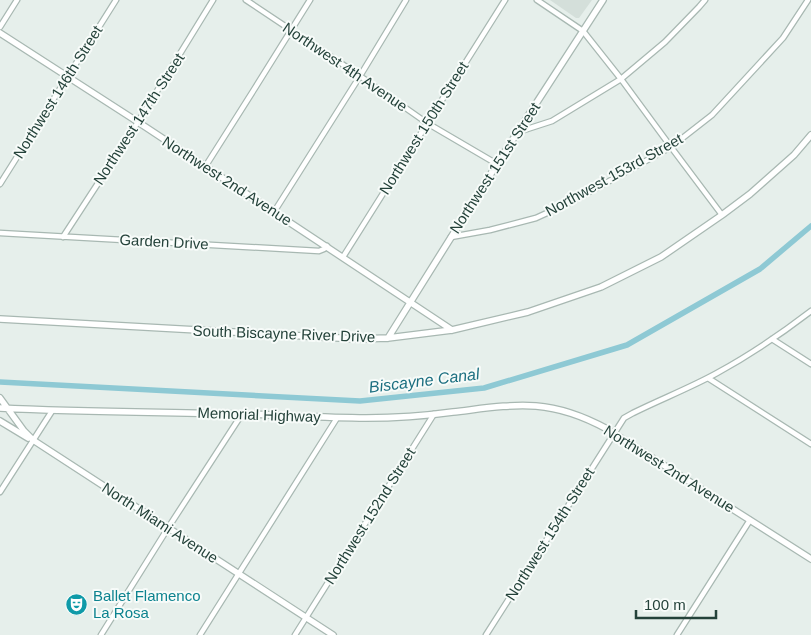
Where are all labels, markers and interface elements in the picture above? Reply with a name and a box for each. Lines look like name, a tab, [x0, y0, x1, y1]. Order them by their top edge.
street label: Northwest 4th Avenue	[280, 19, 411, 115]
street label: Northwest 146th Street	[10, 21, 106, 161]
street label: Northwest 147th Street	[90, 49, 188, 188]
street label: Northwest 150th Street	[376, 57, 472, 197]
street label: Northwest 151st Street	[446, 98, 544, 236]
street label: Northwest 153rd Street	[542, 129, 686, 219]
street label: Northwest 2nd Avenue	[159, 132, 295, 229]
street label: Garden Drive	[119, 231, 209, 252]
street label: South Biscayne River Drive	[192, 322, 376, 345]
water label: Biscayne Canal	[368, 365, 481, 396]
street label: Memorial Highway	[197, 404, 321, 425]
street label: Northwest 2nd Avenue	[601, 421, 738, 516]
street label: Northwest 152nd Street	[321, 444, 419, 587]
street label: Northwest 154th Street	[502, 463, 598, 603]
street label: North Miami Avenue	[99, 479, 221, 566]
place label: Ballet Flamenco La Rosa	[93, 587, 201, 621]
scale bar	[636, 588, 716, 620]
theatre icon: Ballet Flamenco La Rosa	[65, 593, 89, 617]
text: 100 m	[644, 596, 686, 613]

